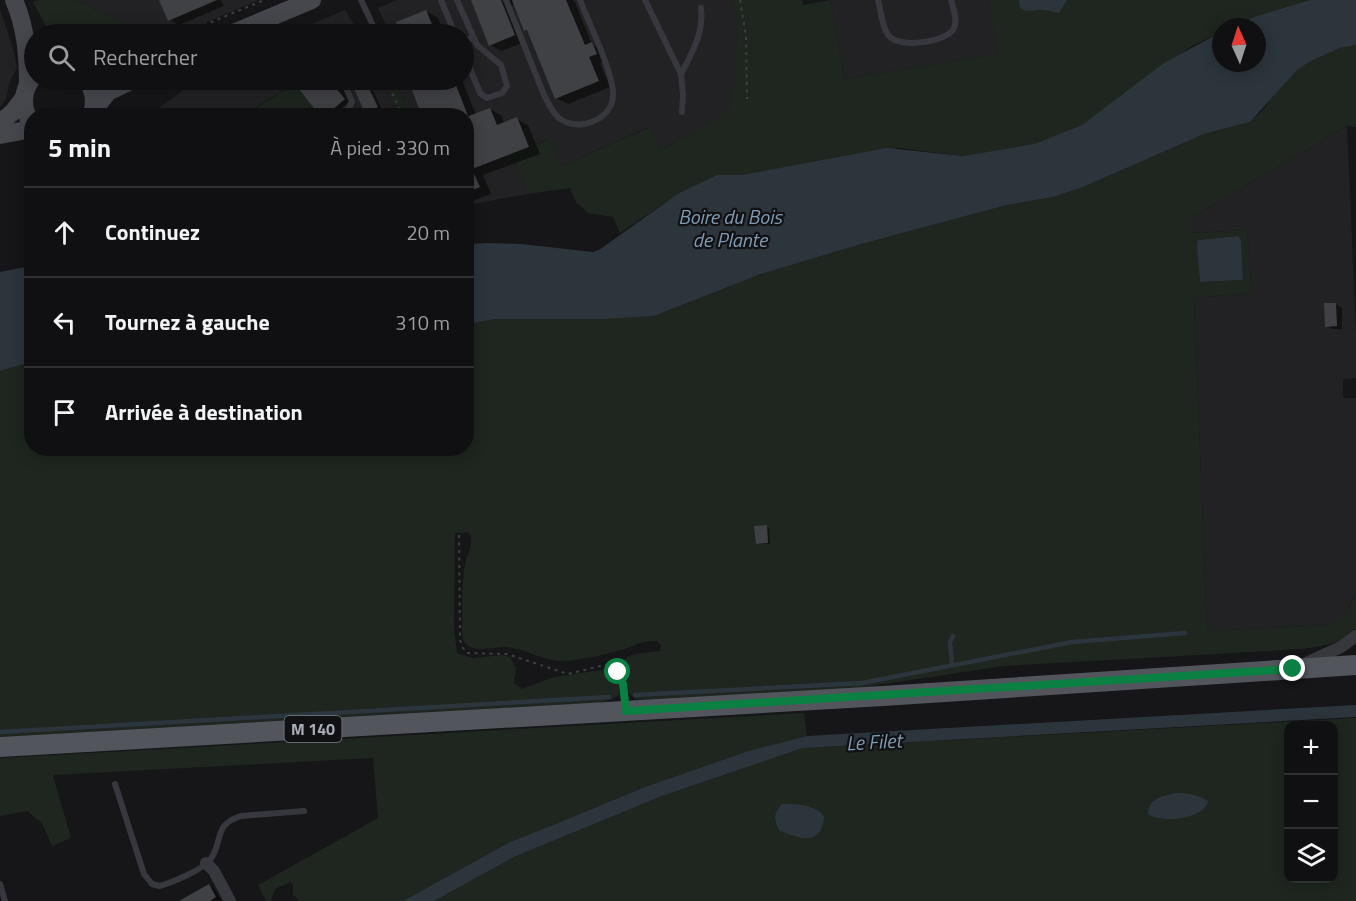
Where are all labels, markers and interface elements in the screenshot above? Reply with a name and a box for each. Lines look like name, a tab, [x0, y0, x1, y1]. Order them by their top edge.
north arrow	[1212, 18, 1266, 72]
search box	[24, 24, 474, 90]
text: Rechercher	[93, 40, 198, 74]
icon: search	[45, 41, 78, 74]
text: 5 min	[48, 128, 111, 167]
text: À pied · 330 m	[330, 132, 450, 163]
water label: Boire du Bois de Plante	[678, 201, 783, 255]
text: Continuez	[105, 215, 200, 249]
icon: ahead	[48, 216, 81, 249]
text: 20 m	[406, 217, 450, 248]
text: Tournez à gauche	[105, 305, 270, 339]
icon: left	[48, 306, 81, 339]
text: 310 m	[395, 307, 450, 338]
text: Arrivée à destination	[105, 395, 303, 429]
icon: arrive	[48, 396, 81, 429]
route end	[1279, 655, 1305, 681]
route start	[604, 658, 630, 684]
road number: M 140	[284, 716, 342, 742]
map controls	[1284, 721, 1338, 883]
button: +	[1284, 721, 1338, 775]
water label: Le Filet	[845, 724, 905, 758]
button: −	[1284, 775, 1338, 829]
button: layers	[1284, 829, 1338, 883]

